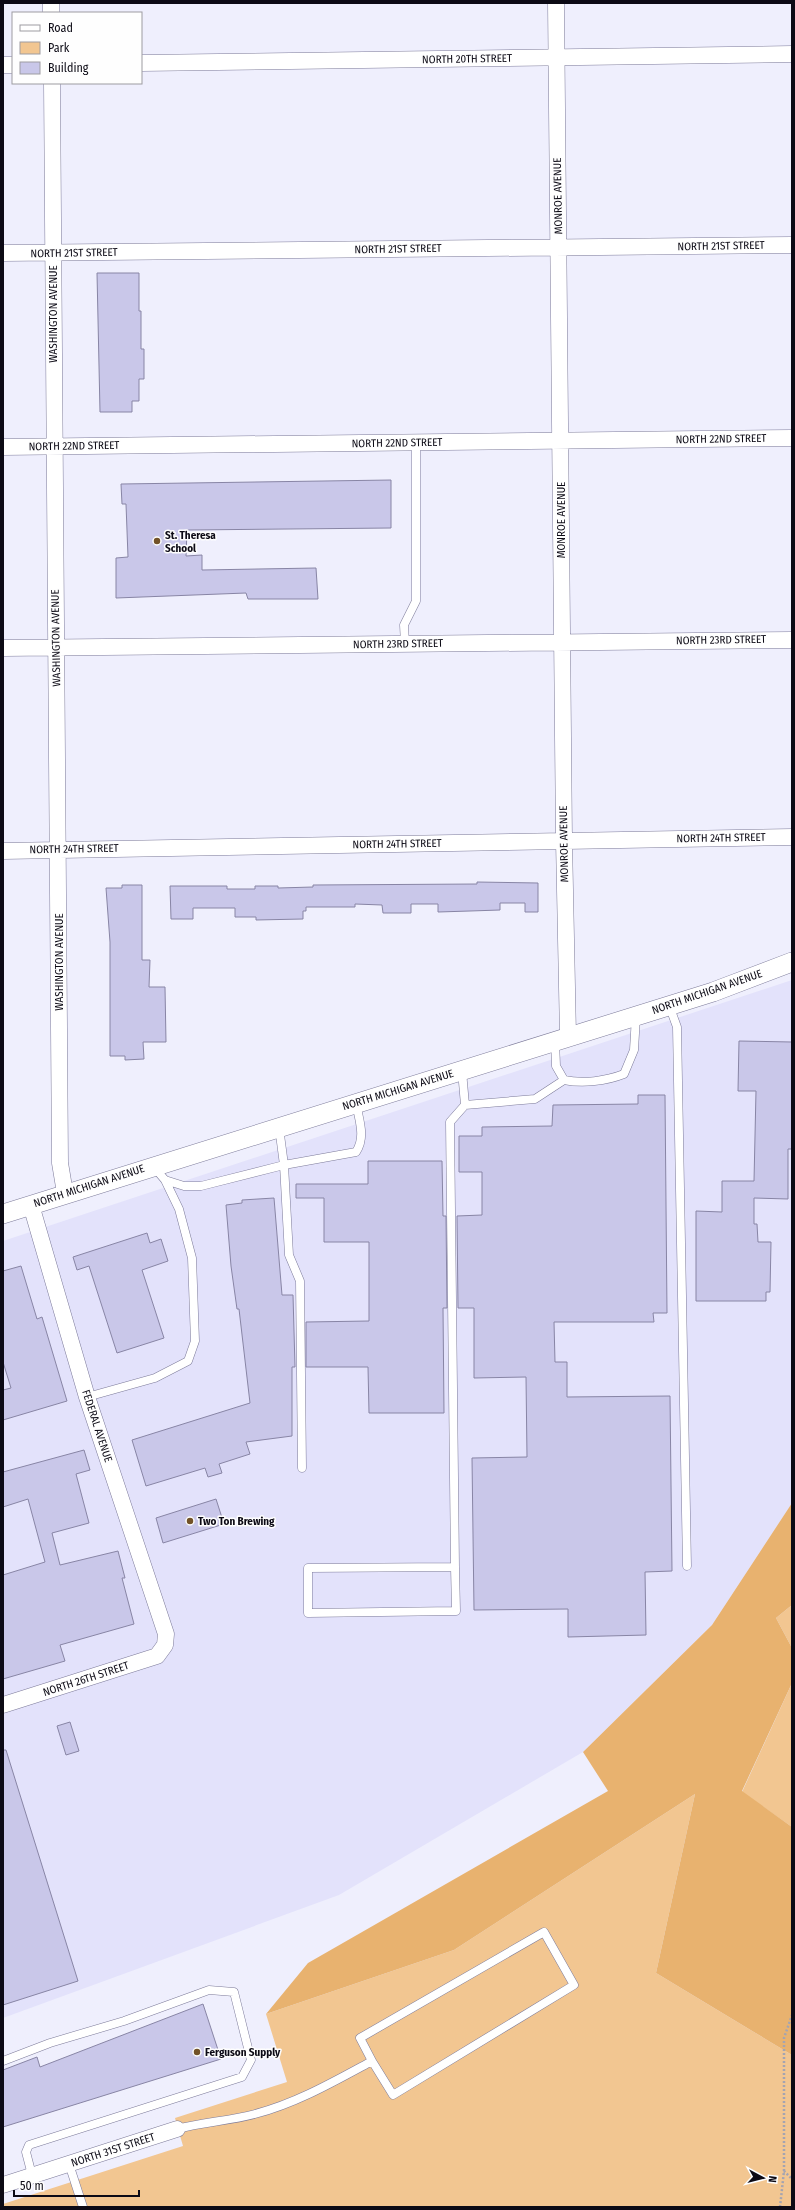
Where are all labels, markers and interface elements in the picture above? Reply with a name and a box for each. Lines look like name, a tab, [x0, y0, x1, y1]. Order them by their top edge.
legend	[12, 12, 142, 84]
text: Road	[48, 21, 73, 35]
text: Park	[48, 41, 70, 55]
street label: NORTH 20TH STREET	[422, 52, 513, 66]
text: Building	[48, 61, 89, 75]
street label: MONROE AVENUE	[551, 158, 565, 234]
street label: NORTH 21ST STREET	[677, 239, 766, 253]
street label: NORTH 21ST STREET	[354, 242, 443, 256]
street label: NORTH 21ST STREET	[30, 246, 119, 260]
street label: WASHINGTON AVENUE	[47, 265, 60, 363]
street label: NORTH 22ND STREET	[676, 432, 767, 446]
street label: NORTH 22ND STREET	[352, 436, 443, 450]
street label: NORTH 22ND STREET	[29, 439, 120, 453]
street label: MONROE AVENUE	[555, 482, 568, 558]
place label: St. Theresa School	[165, 529, 216, 555]
marker: St. Theresa School	[152, 536, 162, 546]
street label: WASHINGTON AVENUE	[49, 589, 63, 687]
street label: NORTH 23RD STREET	[676, 633, 767, 647]
street label: NORTH 23RD STREET	[353, 637, 444, 651]
street label: MONROE AVENUE	[557, 806, 571, 882]
street label: NORTH 24TH STREET	[676, 831, 767, 845]
street label: NORTH 24TH STREET	[352, 837, 443, 851]
street label: NORTH 24TH STREET	[29, 842, 120, 856]
street label: WASHINGTON AVENUE	[53, 913, 66, 1011]
street label: NORTH MICHIGAN AVENUE	[650, 967, 764, 1017]
street label: NORTH MICHIGAN AVENUE	[341, 1067, 455, 1113]
street label: NORTH MICHIGAN AVENUE	[32, 1162, 146, 1210]
street label: FEDERAL AVENUE	[79, 1388, 115, 1464]
place label: Two Ton Brewing	[198, 1515, 275, 1528]
marker: Two Ton Brewing	[185, 1516, 195, 1526]
street label: NORTH 26TH STREET	[41, 1659, 131, 1699]
place label: Ferguson Supply	[205, 2046, 281, 2059]
marker: Ferguson Supply	[192, 2047, 202, 2057]
street label: NORTH 31ST STREET	[69, 2130, 157, 2170]
north arrow	[743, 2158, 783, 2198]
scale bar	[14, 2172, 139, 2198]
text: N	[766, 2175, 779, 2183]
text: 50 m	[20, 2179, 44, 2193]

